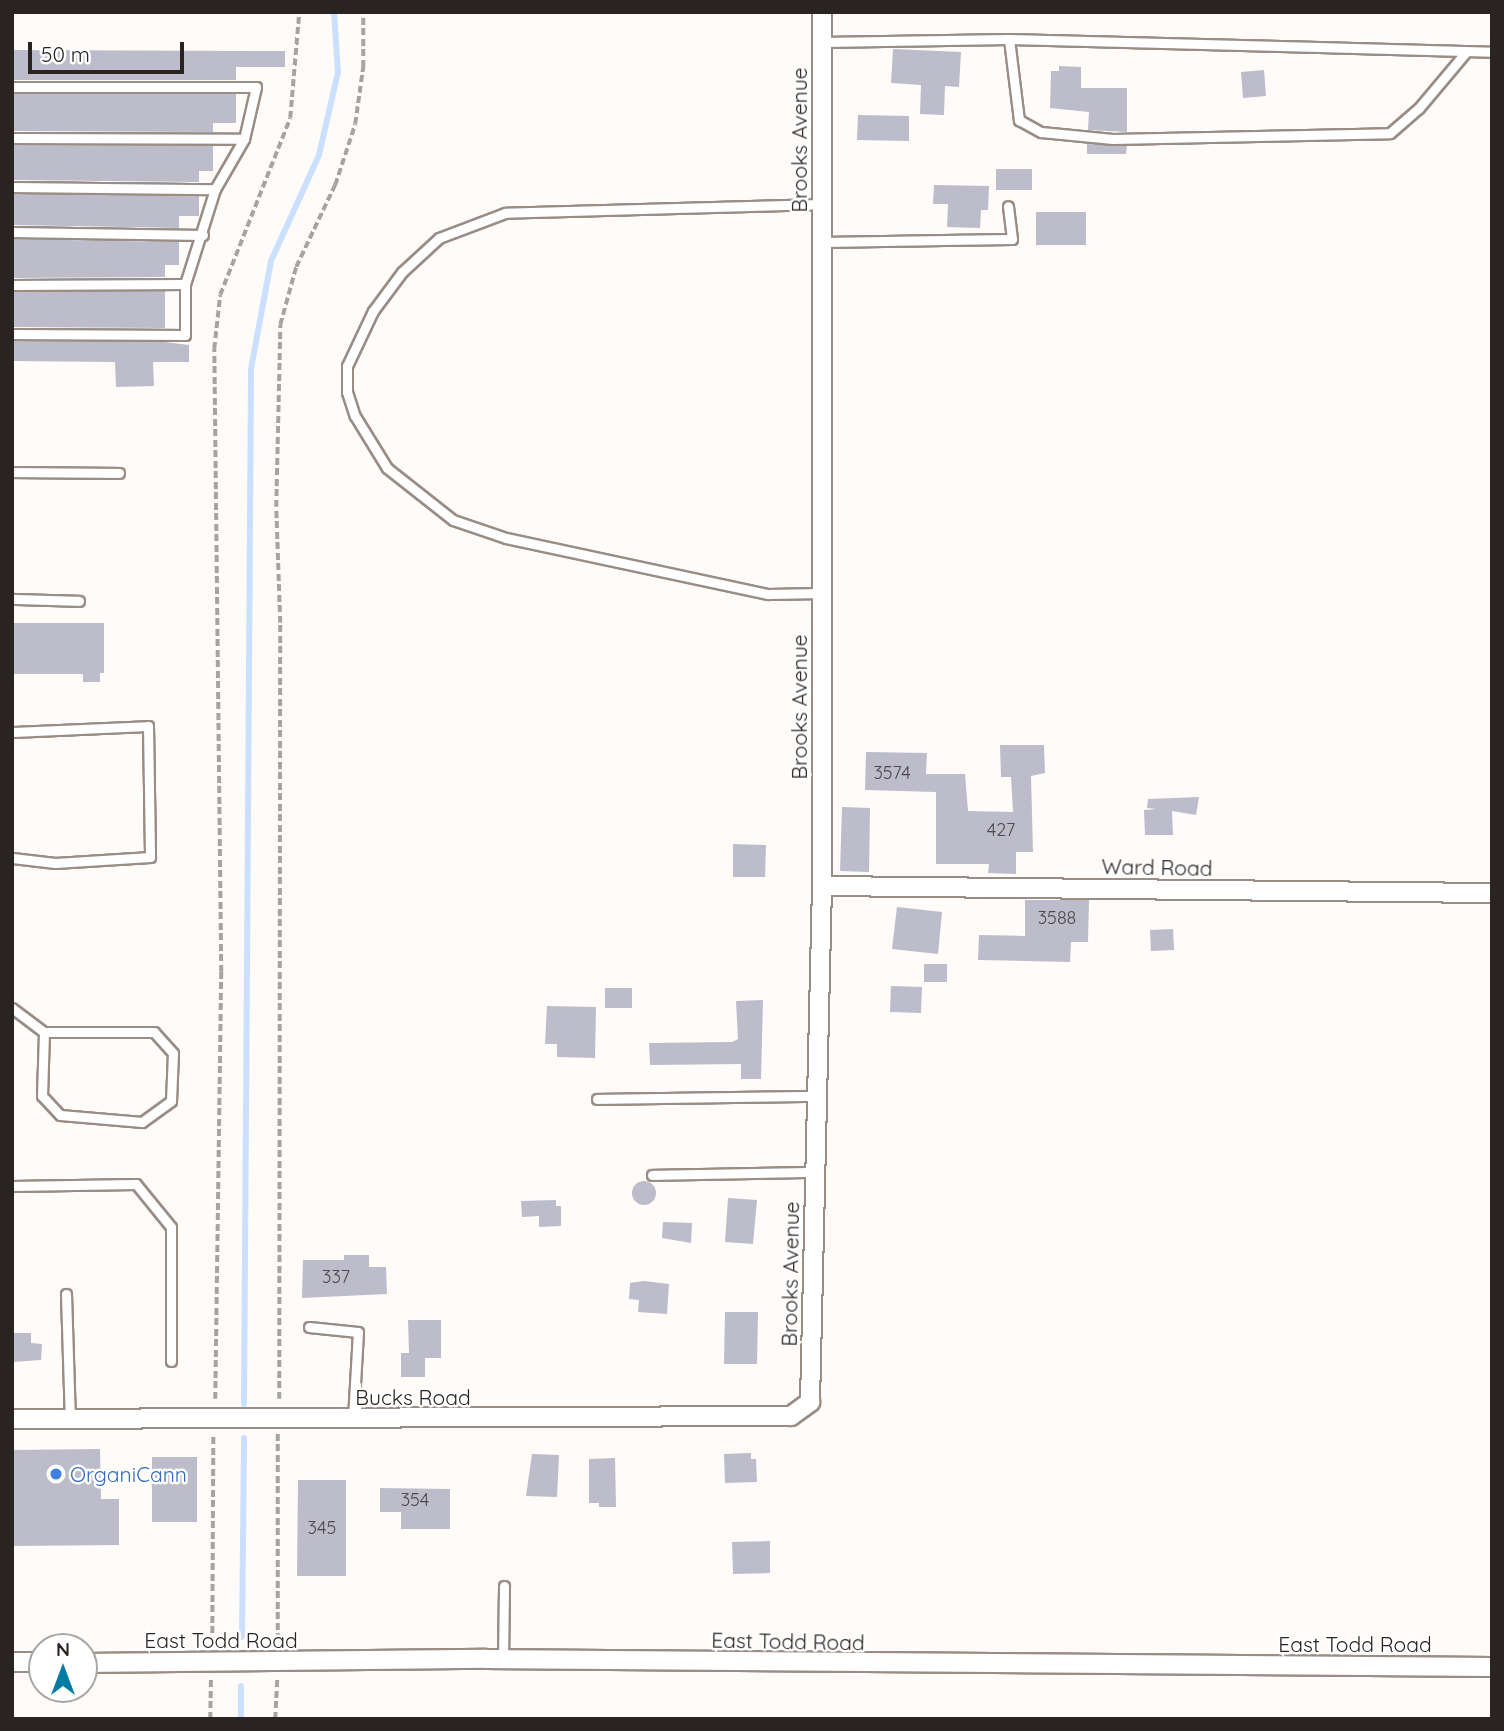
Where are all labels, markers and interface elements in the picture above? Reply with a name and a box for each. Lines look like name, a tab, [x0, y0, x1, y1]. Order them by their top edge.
scale bar	[32, 28, 187, 72]
text: 50 m	[41, 41, 90, 67]
street label: Brooks Avenue	[786, 67, 812, 213]
street label: Brooks Avenue	[786, 634, 812, 780]
house number: 3574	[873, 762, 911, 784]
house number: 427	[987, 819, 1015, 841]
street label: Ward Road	[1101, 853, 1213, 881]
house number: 3588	[1038, 907, 1076, 929]
street label: Brooks Avenue	[776, 1201, 804, 1347]
house number: 337	[322, 1266, 350, 1288]
street label: Bucks Road	[355, 1384, 471, 1410]
place label: OrganiCann	[70, 1461, 187, 1487]
marker: OrganiCann	[48, 1466, 64, 1482]
house number: 354	[401, 1489, 429, 1511]
house number: 345	[308, 1517, 336, 1539]
street label: East Todd Road	[144, 1627, 298, 1653]
street label: East Todd Road	[711, 1627, 865, 1655]
street label: East Todd Road	[1278, 1631, 1432, 1657]
north arrow	[28, 1633, 98, 1703]
text: N	[56, 1637, 70, 1661]

